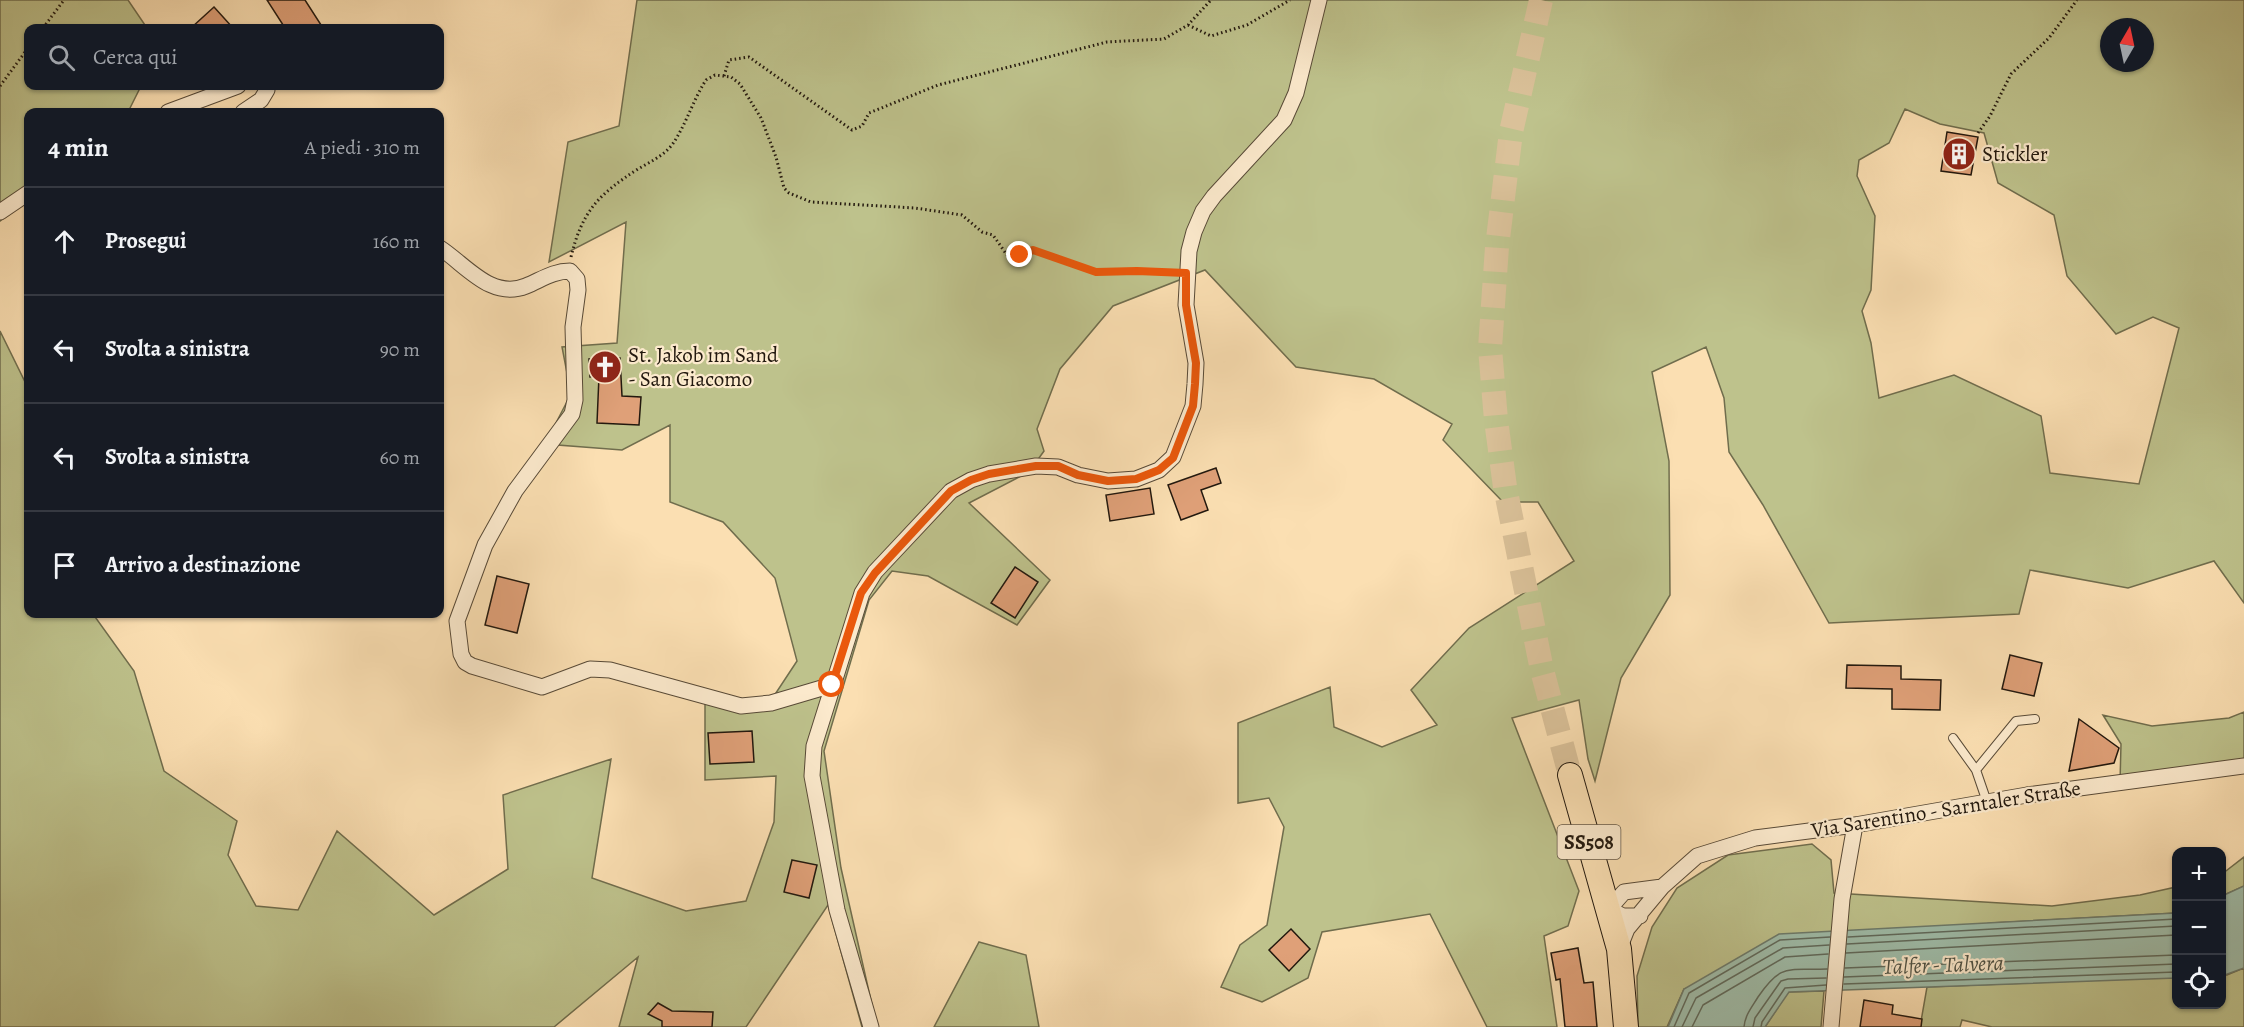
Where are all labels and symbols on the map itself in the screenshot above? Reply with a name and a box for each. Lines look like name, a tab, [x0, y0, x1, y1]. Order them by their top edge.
north arrow	[2100, 18, 2154, 72]
building icon: Stickler	[1941, 136, 1977, 172]
place label: Stickler	[1982, 140, 2048, 168]
route end	[1006, 241, 1032, 267]
place label: St. Jakob im Sand - San Giacomo	[628, 341, 779, 393]
church icon: St. Jakob im Sand - San Giacomo	[587, 349, 623, 385]
route start	[818, 671, 844, 697]
street label: Via Sarentino - Sarntaler Straße	[1808, 774, 2083, 844]
road number: SS508	[1558, 825, 1620, 859]
water label: Talfer - Talvera	[1882, 948, 2004, 982]

